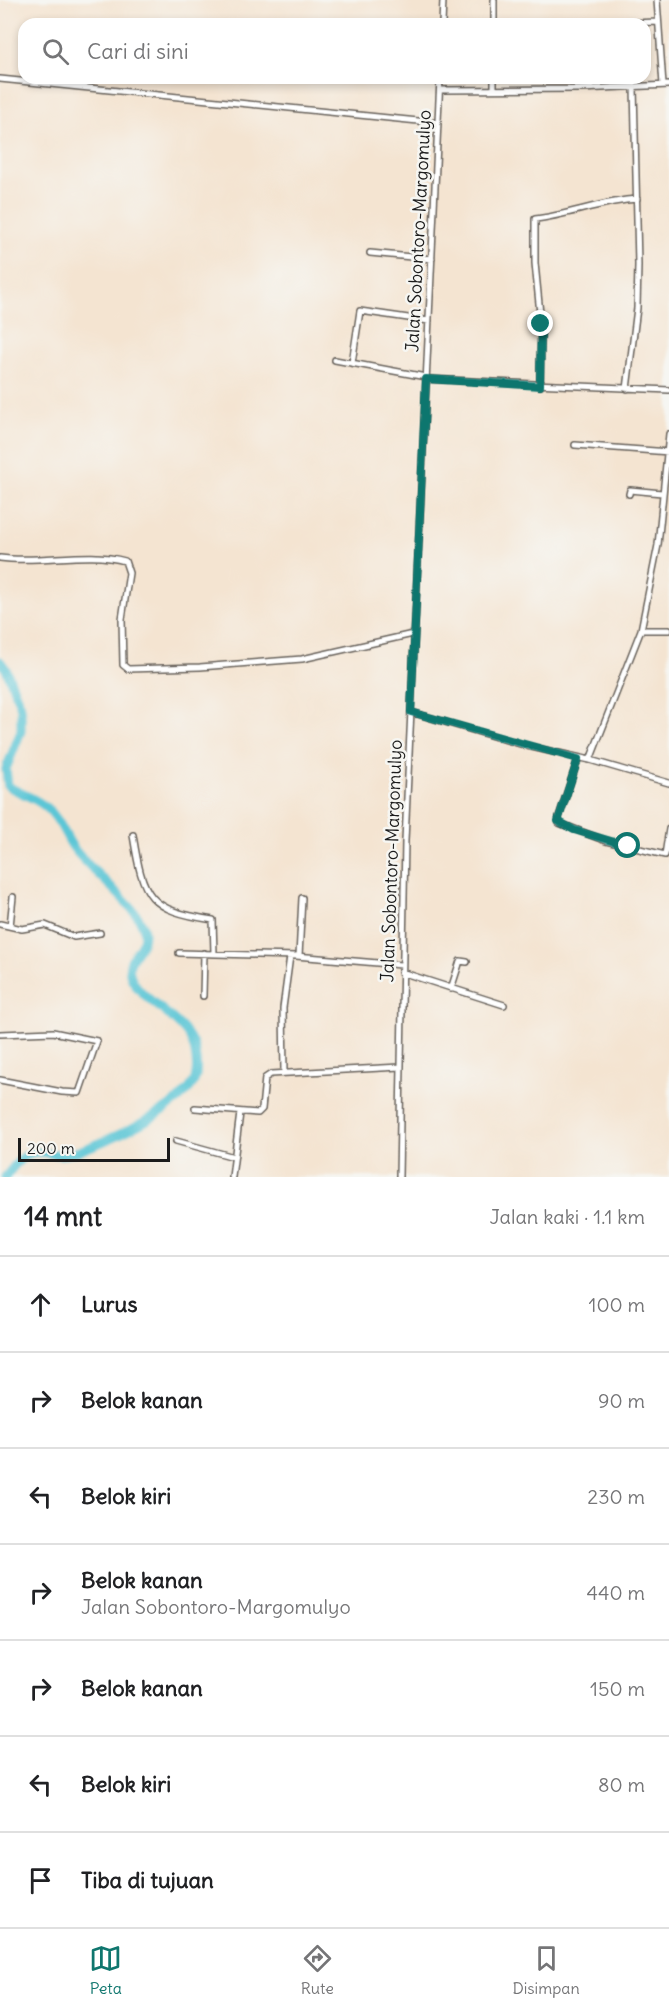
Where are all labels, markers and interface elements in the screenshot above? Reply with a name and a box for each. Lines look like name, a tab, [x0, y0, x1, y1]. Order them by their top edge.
search box	[18, 18, 651, 84]
icon: search	[39, 35, 72, 68]
text: Cari di sini	[87, 37, 189, 65]
street label: Jalan Sobontoro-Margomulyo	[400, 109, 436, 353]
route end	[527, 310, 553, 336]
street label: Jalan Sobontoro-Margomulyo	[375, 739, 407, 983]
route start	[614, 832, 640, 858]
scale bar	[18, 1135, 170, 1162]
text: 200 m	[27, 1138, 75, 1158]
text: 14 mnt	[24, 1200, 102, 1233]
text: Jalan kaki · 1.1 km	[489, 1204, 645, 1229]
icon: ahead	[24, 1288, 57, 1321]
text: Lurus	[81, 1290, 137, 1318]
text: 100 m	[588, 1292, 645, 1317]
icon: right	[24, 1384, 57, 1417]
text: Belok kanan	[81, 1386, 203, 1414]
text: 90 m	[598, 1388, 645, 1413]
icon: left	[24, 1480, 57, 1513]
text: Belok kiri	[81, 1482, 171, 1510]
text: 230 m	[587, 1484, 645, 1509]
text: Belok kanan	[81, 1566, 203, 1594]
icon: right	[24, 1576, 57, 1609]
text: 440 m	[586, 1580, 645, 1605]
text: Jalan Sobontoro-Margomulyo	[81, 1594, 351, 1619]
icon: right	[24, 1672, 57, 1705]
text: Belok kanan	[81, 1674, 203, 1702]
text: 150 m	[590, 1676, 645, 1701]
icon: left	[24, 1768, 57, 1801]
text: Belok kiri	[81, 1770, 171, 1798]
text: 80 m	[598, 1772, 645, 1797]
icon: arrive	[24, 1864, 57, 1897]
text: Tiba di tujuan	[81, 1866, 214, 1894]
tab: Peta	[89, 1942, 122, 1998]
tab: Rute	[301, 1942, 334, 1998]
tab: Disimpan	[512, 1942, 580, 1998]

